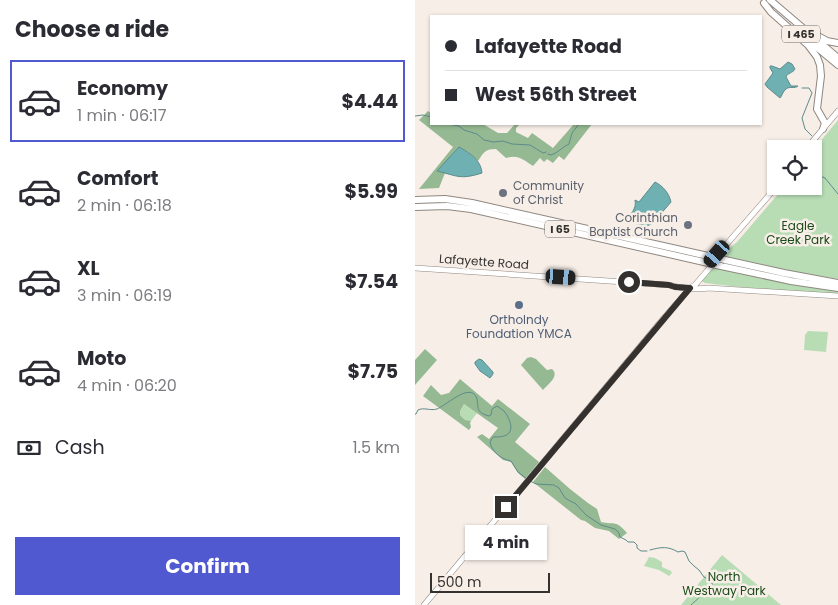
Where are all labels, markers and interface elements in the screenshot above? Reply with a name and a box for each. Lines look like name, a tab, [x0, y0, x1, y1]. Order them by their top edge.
text: Choose a ride	[15, 14, 169, 45]
road number: I 465	[782, 26, 820, 42]
text: Lafayette Road	[475, 33, 622, 60]
text: Economy	[77, 75, 168, 102]
icon: car	[17, 79, 62, 124]
text: West 56th Street	[475, 81, 637, 108]
text: $4.44	[342, 88, 398, 115]
text: 1 min · 06:17	[77, 104, 166, 127]
map controls	[767, 140, 822, 195]
button: locate	[767, 140, 822, 195]
text: Comfort	[77, 165, 159, 192]
icon: car	[17, 169, 62, 214]
place label: Community of Christ	[513, 177, 584, 208]
text: $5.99	[344, 178, 398, 205]
marker: Community of Christ	[497, 187, 509, 199]
text: 2 min · 06:18	[77, 194, 172, 217]
place label: Corinthian Baptist Church	[589, 209, 678, 240]
park label: Eagle Creek Park	[766, 217, 831, 248]
marker: Corinthian Baptist Church	[682, 219, 694, 231]
road number: I 65	[545, 220, 575, 238]
car	[701, 238, 732, 270]
street label: Lafayette Road	[438, 250, 530, 273]
text: XL	[77, 255, 100, 282]
icon: car	[17, 259, 62, 304]
text: $7.54	[345, 268, 398, 295]
car	[545, 268, 576, 286]
route start	[618, 271, 640, 293]
text: 3 min · 06:19	[77, 284, 172, 307]
marker: OrthoIndy Foundation YMCA	[513, 299, 525, 311]
place label: OrthoIndy Foundation YMCA	[466, 311, 572, 342]
text: Moto	[77, 345, 126, 372]
icon: car	[17, 349, 62, 394]
text: $7.75	[347, 358, 398, 385]
text: 4 min · 06:20	[77, 374, 177, 397]
icon: cash	[15, 434, 43, 462]
text: Cash	[55, 434, 105, 461]
text: 1.5 km	[352, 436, 400, 459]
route end	[495, 496, 517, 518]
callout: 4 min	[465, 524, 547, 560]
text: 4 min	[483, 531, 529, 554]
button: Confirm	[15, 537, 400, 595]
park label: North Westway Park	[682, 568, 767, 599]
scale bar	[430, 570, 550, 593]
text: 500 m	[437, 572, 482, 592]

